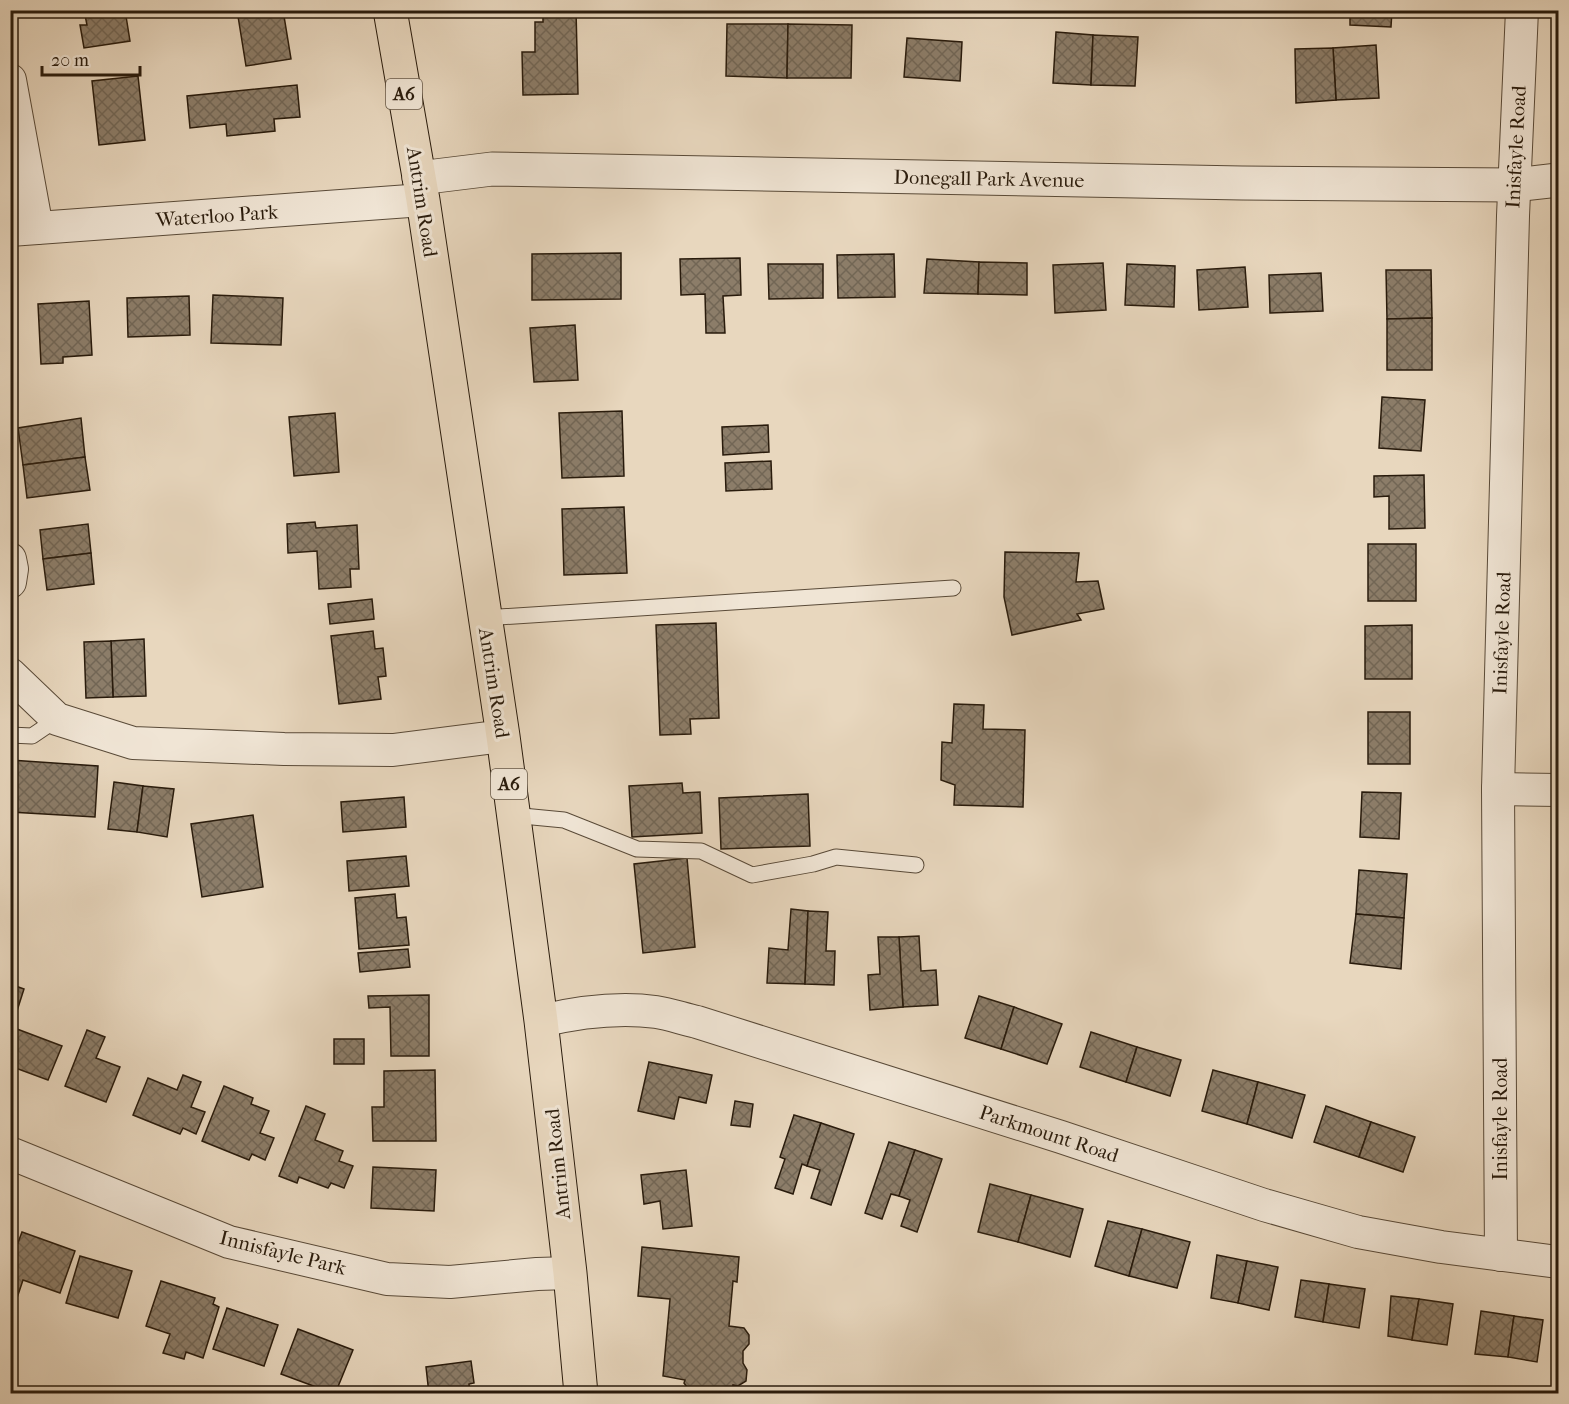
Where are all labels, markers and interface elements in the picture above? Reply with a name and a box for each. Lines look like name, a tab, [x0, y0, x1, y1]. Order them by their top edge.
scale bar	[42, 39, 140, 77]
text: 20 m	[51, 50, 89, 71]
road number: A6	[386, 79, 422, 109]
street label: Inisfayle Road	[1501, 84, 1531, 209]
street label: Antrim Road	[402, 144, 442, 260]
street label: Donegall Park Avenue	[894, 166, 1085, 192]
street label: Waterloo Park	[154, 200, 280, 232]
street label: Inisfayle Road	[1488, 570, 1516, 695]
street label: Antrim Road	[474, 625, 514, 741]
road number: A6	[491, 769, 527, 799]
street label: Inisfayle Road	[1489, 1056, 1512, 1180]
street label: Parkmount Road	[976, 1101, 1123, 1168]
street label: Antrim Road	[541, 1106, 575, 1222]
street label: Innisfayle Park	[217, 1226, 349, 1280]

